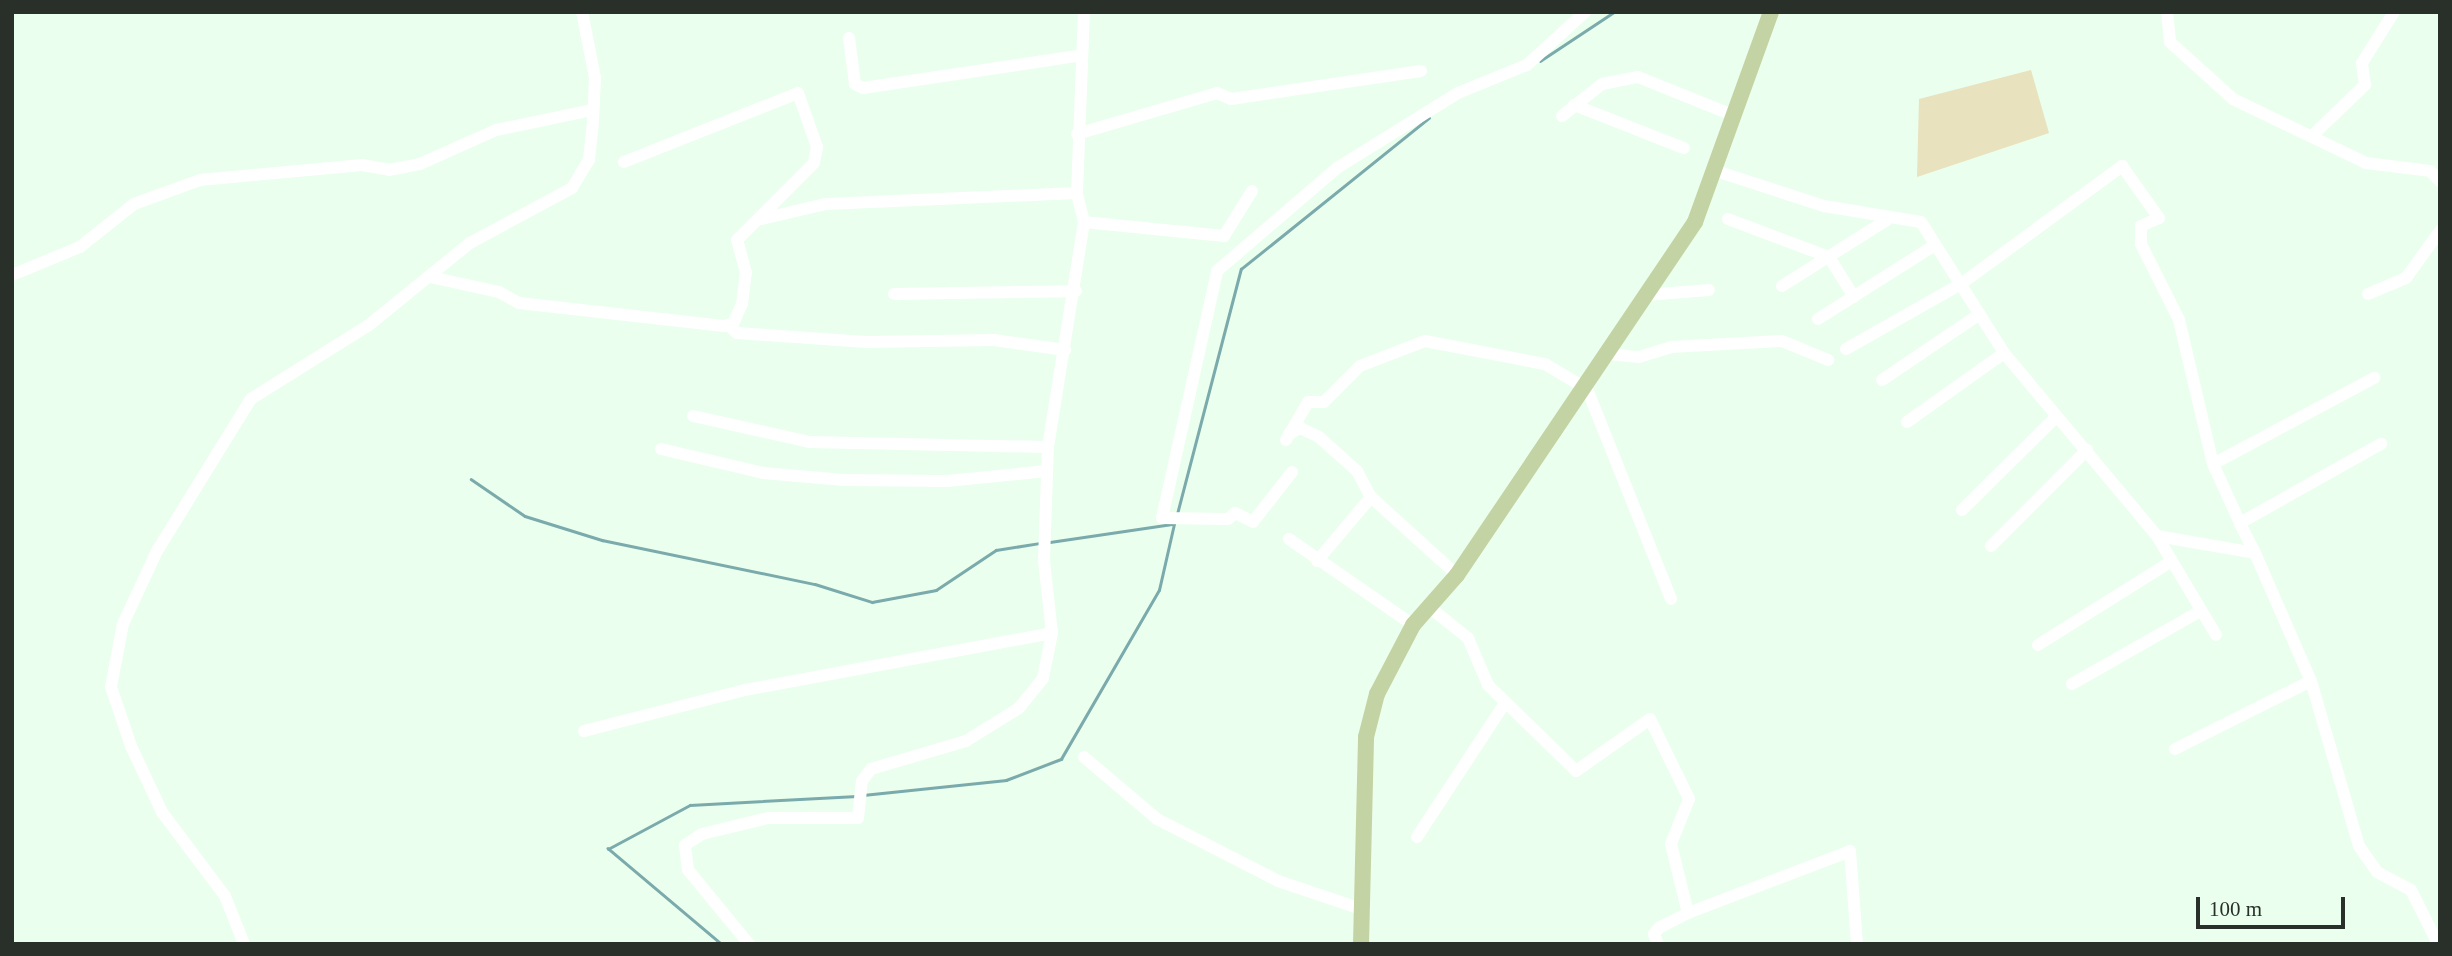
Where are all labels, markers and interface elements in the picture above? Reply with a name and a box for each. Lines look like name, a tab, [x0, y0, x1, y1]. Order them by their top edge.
scale bar	[2200, 883, 2349, 927]
text: 100 m	[2209, 897, 2262, 921]

